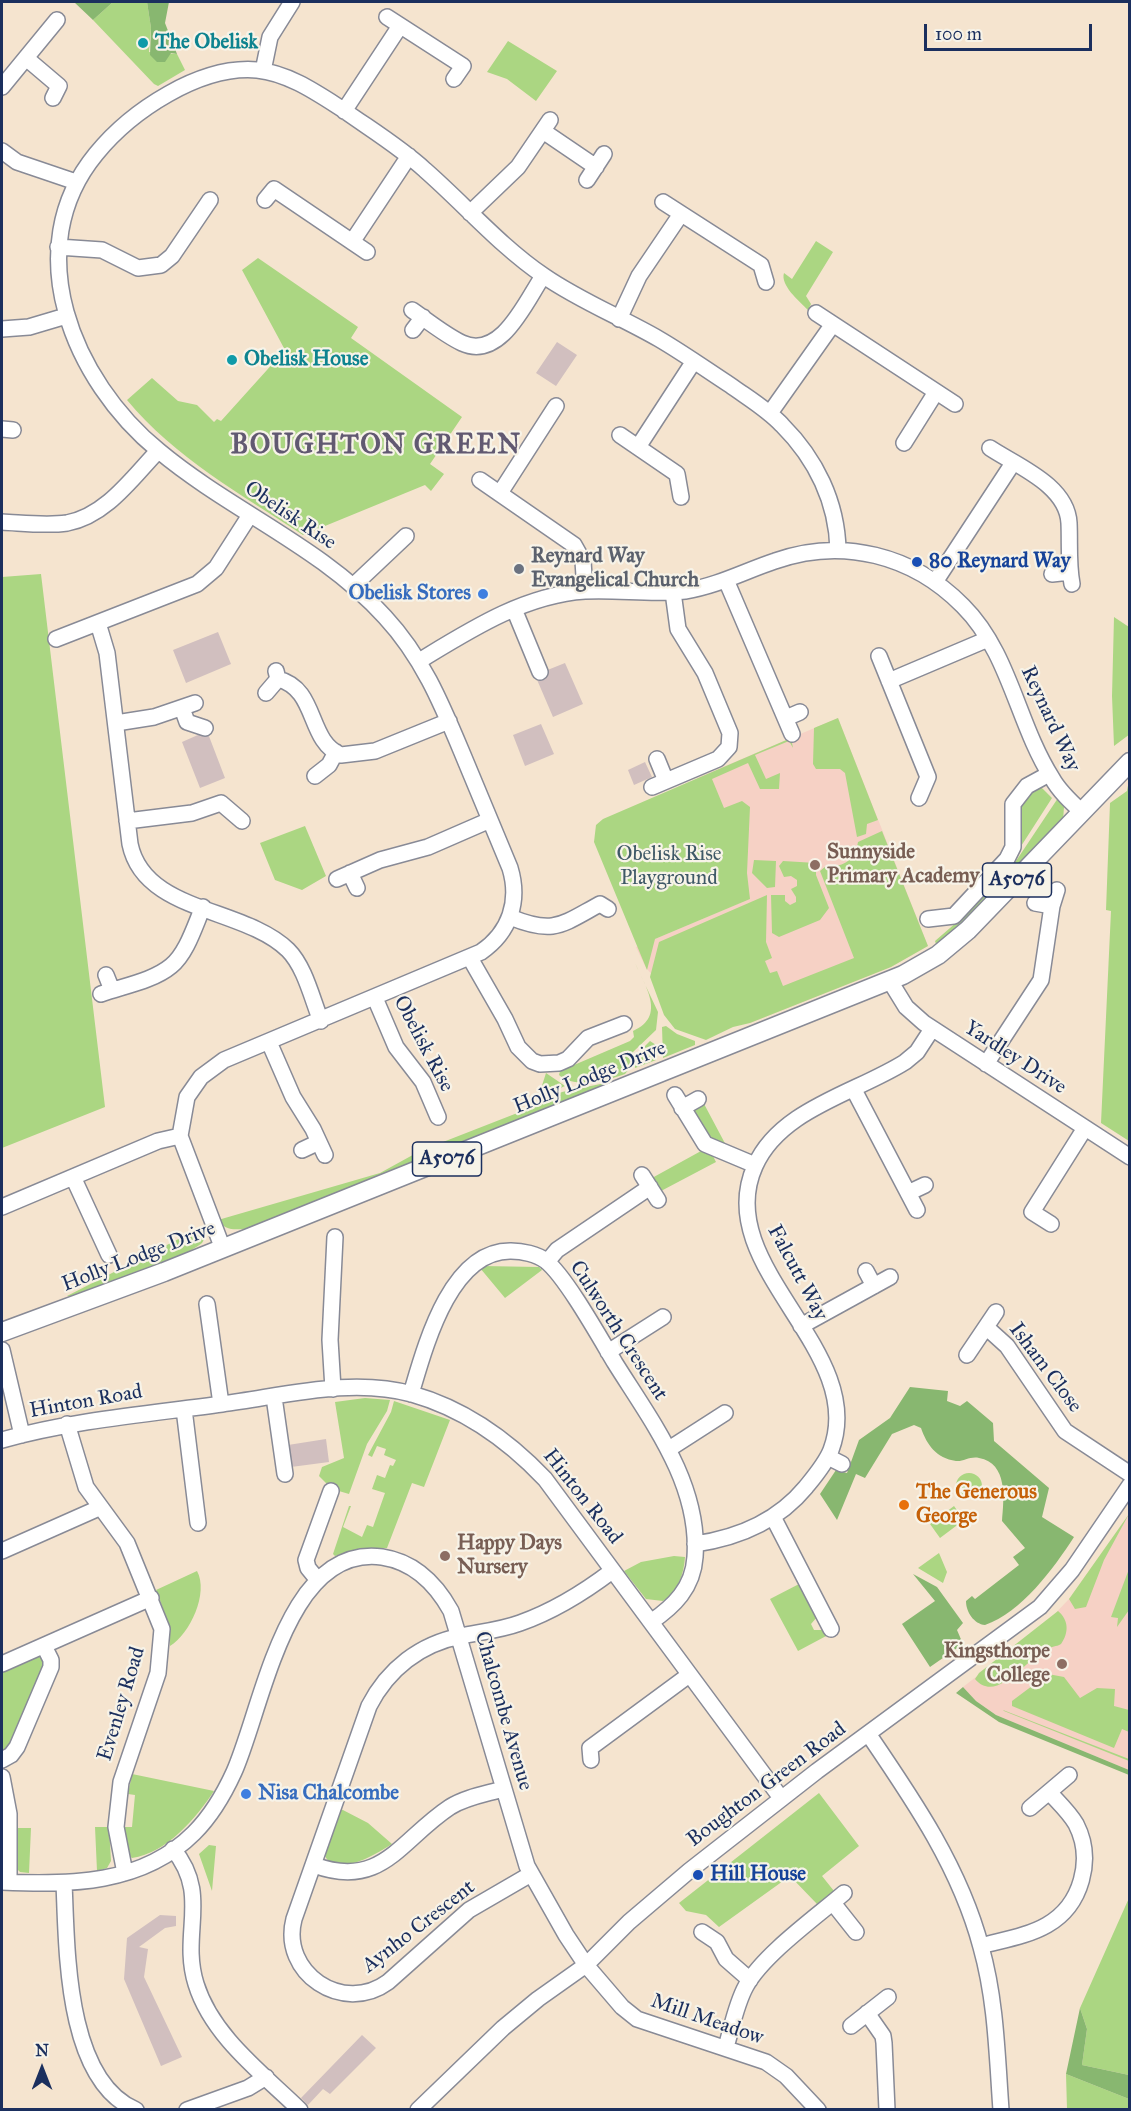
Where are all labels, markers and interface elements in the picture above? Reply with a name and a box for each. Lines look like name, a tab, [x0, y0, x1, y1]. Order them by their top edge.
scale bar	[927, 12, 1095, 50]
text: 100 m	[935, 23, 982, 45]
place label: The Obelisk	[155, 30, 258, 56]
marker: The Obelisk	[136, 36, 150, 50]
place label: Obelisk House	[244, 347, 369, 373]
marker: Obelisk House	[225, 353, 239, 367]
district label: BOUGHTON GREEN	[230, 430, 522, 462]
street label: Obelisk Rise	[239, 476, 341, 556]
place label: Reynard Way Evangelical Church	[531, 544, 699, 594]
place label: 80 Reynard Way	[929, 549, 1070, 575]
marker: 80 Reynard Way	[910, 555, 924, 569]
marker: Reynard Way Evangelical Church	[512, 562, 526, 576]
place label: Obelisk Stores	[348, 581, 471, 607]
marker: Obelisk Stores	[476, 587, 490, 601]
street label: Reynard Way	[1015, 662, 1085, 776]
place label: Sunnyside Primary Academy	[827, 840, 979, 890]
park label: Obelisk Rise Playground	[616, 842, 722, 892]
marker: Sunnyside Primary Academy	[808, 858, 822, 872]
road number: A5076	[982, 863, 1052, 897]
street label: Obelisk Rise	[387, 992, 459, 1096]
street label: Yardley Drive	[959, 1016, 1071, 1100]
street label: Holly Lodge Drive	[510, 1036, 670, 1120]
road number: A5076	[412, 1142, 482, 1176]
street label: Holly Lodge Drive	[59, 1216, 219, 1298]
street label: Falcutt Way	[761, 1221, 833, 1325]
street label: Culworth Crescent	[563, 1256, 673, 1406]
street label: Isham Close	[1003, 1318, 1087, 1418]
street label: Hinton Road	[28, 1380, 144, 1424]
street label: Hinton Road	[537, 1444, 627, 1550]
place label: The Generous George	[916, 1480, 1037, 1530]
marker: The Generous George	[897, 1498, 911, 1512]
place label: Happy Days Nursery	[457, 1531, 562, 1581]
marker: Happy Days Nursery	[438, 1549, 452, 1563]
street label: Chalcombe Avenue	[468, 1629, 538, 1793]
place label: Kingsthorpe College	[944, 1639, 1050, 1689]
street label: Evenley Road	[93, 1644, 151, 1764]
marker: Kingsthorpe College	[1055, 1657, 1069, 1671]
street label: Boughton Green Road	[683, 1717, 851, 1853]
place label: Nisa Chalcombe	[258, 1781, 399, 1807]
marker: Nisa Chalcombe	[239, 1787, 253, 1801]
place label: Hill House	[710, 1862, 806, 1888]
marker: Hill House	[691, 1868, 705, 1882]
street label: Aynho Crescent	[358, 1875, 480, 1979]
street label: Mill Meadow	[647, 1989, 767, 2051]
north arrow	[12, 2039, 72, 2099]
text: N	[35, 2041, 49, 2060]

